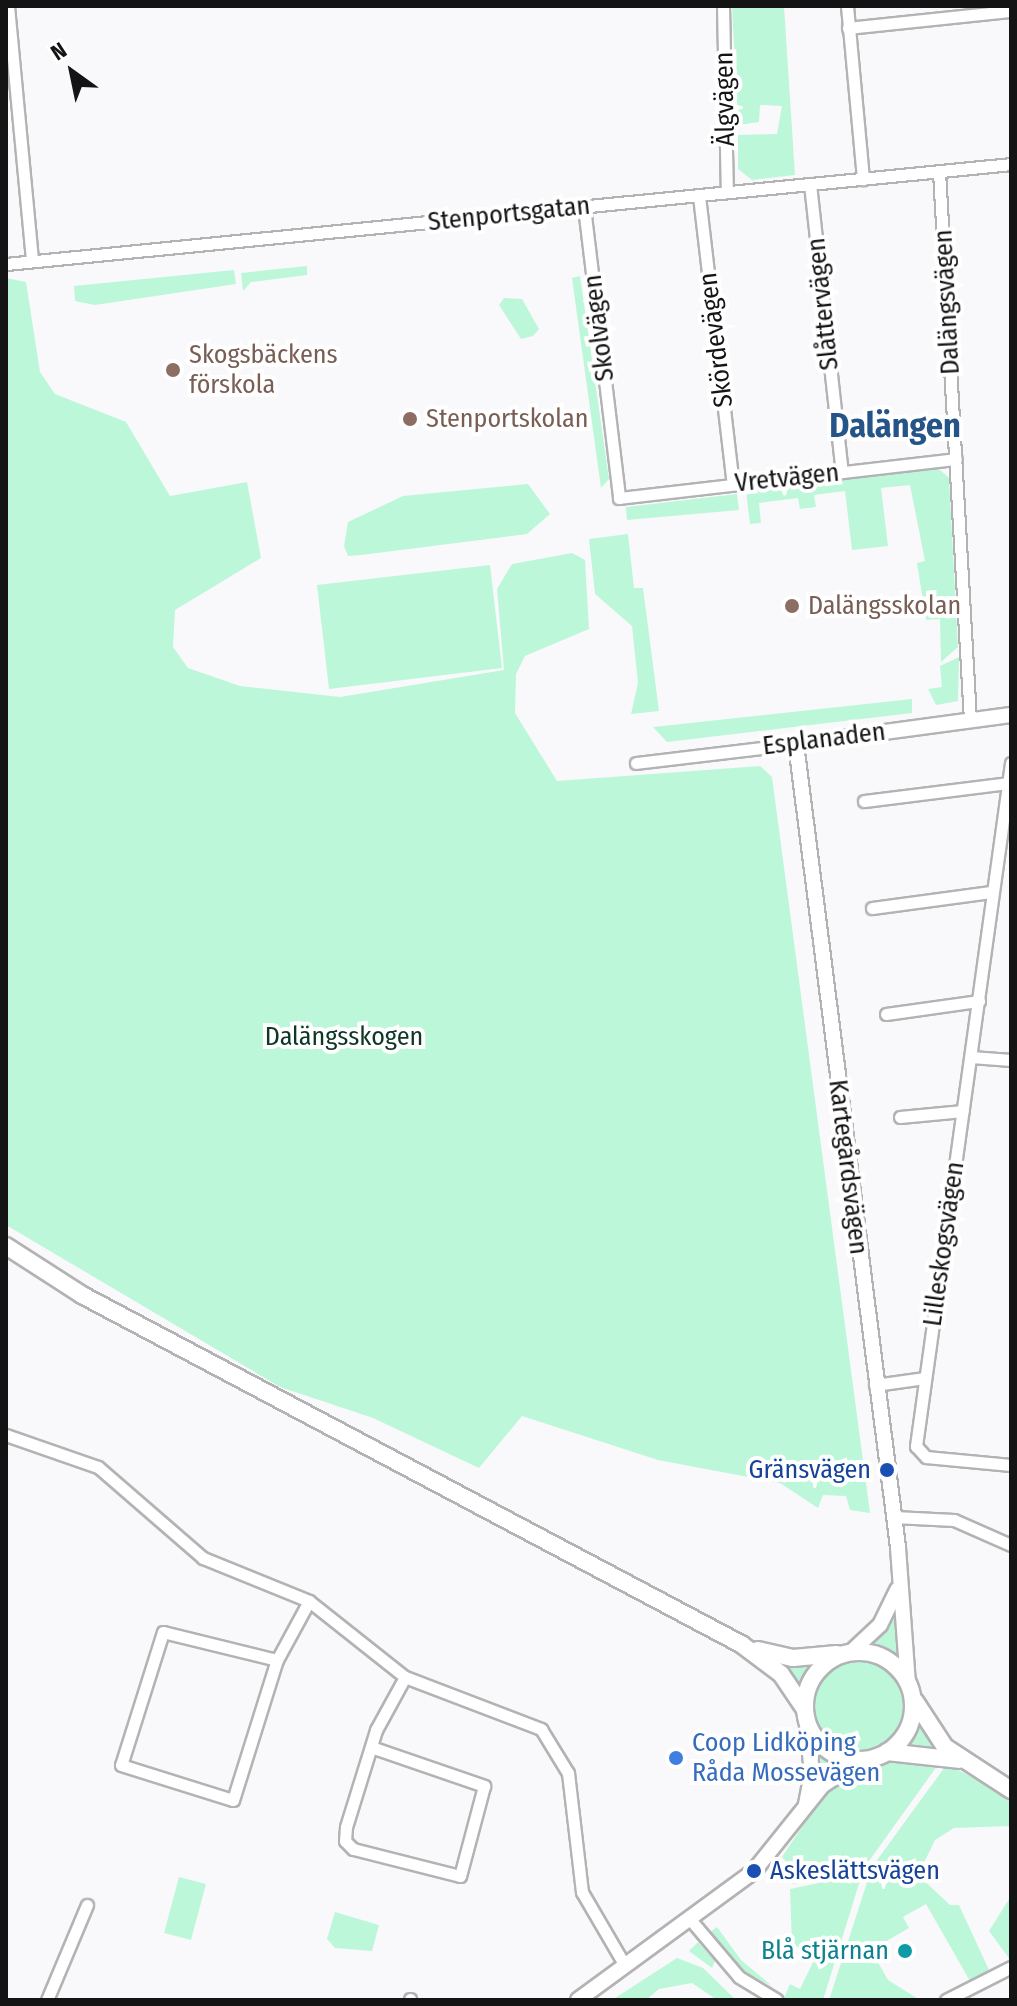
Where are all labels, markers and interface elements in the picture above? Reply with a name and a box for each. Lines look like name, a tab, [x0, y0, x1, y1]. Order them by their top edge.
north arrow	[32, 32, 112, 112]
text: N	[46, 37, 72, 66]
street label: Älgvägen	[709, 51, 741, 147]
street label: Stenportsgatan	[426, 190, 592, 238]
street label: Dalängsvägen	[928, 229, 966, 375]
street label: Slåttervägen	[801, 236, 845, 372]
street label: Skördevägen	[692, 271, 740, 409]
street label: Skolvägen	[577, 273, 621, 383]
place label: Skogsbäckens förskola	[189, 339, 338, 400]
marker: Skogsbäckens förskola	[164, 361, 182, 379]
place label: Stenportskolan	[426, 403, 588, 435]
district label: Dalängen	[829, 406, 961, 446]
marker: Stenportskolan	[401, 410, 419, 428]
street label: Vretvägen	[733, 457, 841, 499]
place label: Dalängsskolan	[808, 590, 961, 622]
marker: Dalängsskolan	[783, 597, 801, 615]
street label: Esplanaden	[761, 716, 887, 762]
park label: Dalängsskogen	[265, 1021, 423, 1053]
street label: Kartegårdsvägen	[822, 1078, 874, 1256]
street label: Lilleskogsvägen	[917, 1160, 971, 1328]
place label: Gränsvägen	[749, 1454, 871, 1486]
marker: Gränsvägen	[878, 1461, 896, 1479]
place label: Coop Lidköping Råda Mossevägen	[692, 1727, 880, 1788]
marker: Coop Lidköping Råda Mossevägen	[667, 1749, 685, 1767]
place label: Askeslättsvägen	[770, 1855, 940, 1887]
marker: Askeslättsvägen	[745, 1862, 763, 1880]
place label: Blå stjärnan	[761, 1935, 889, 1967]
marker: Blå stjärnan	[896, 1942, 914, 1960]

